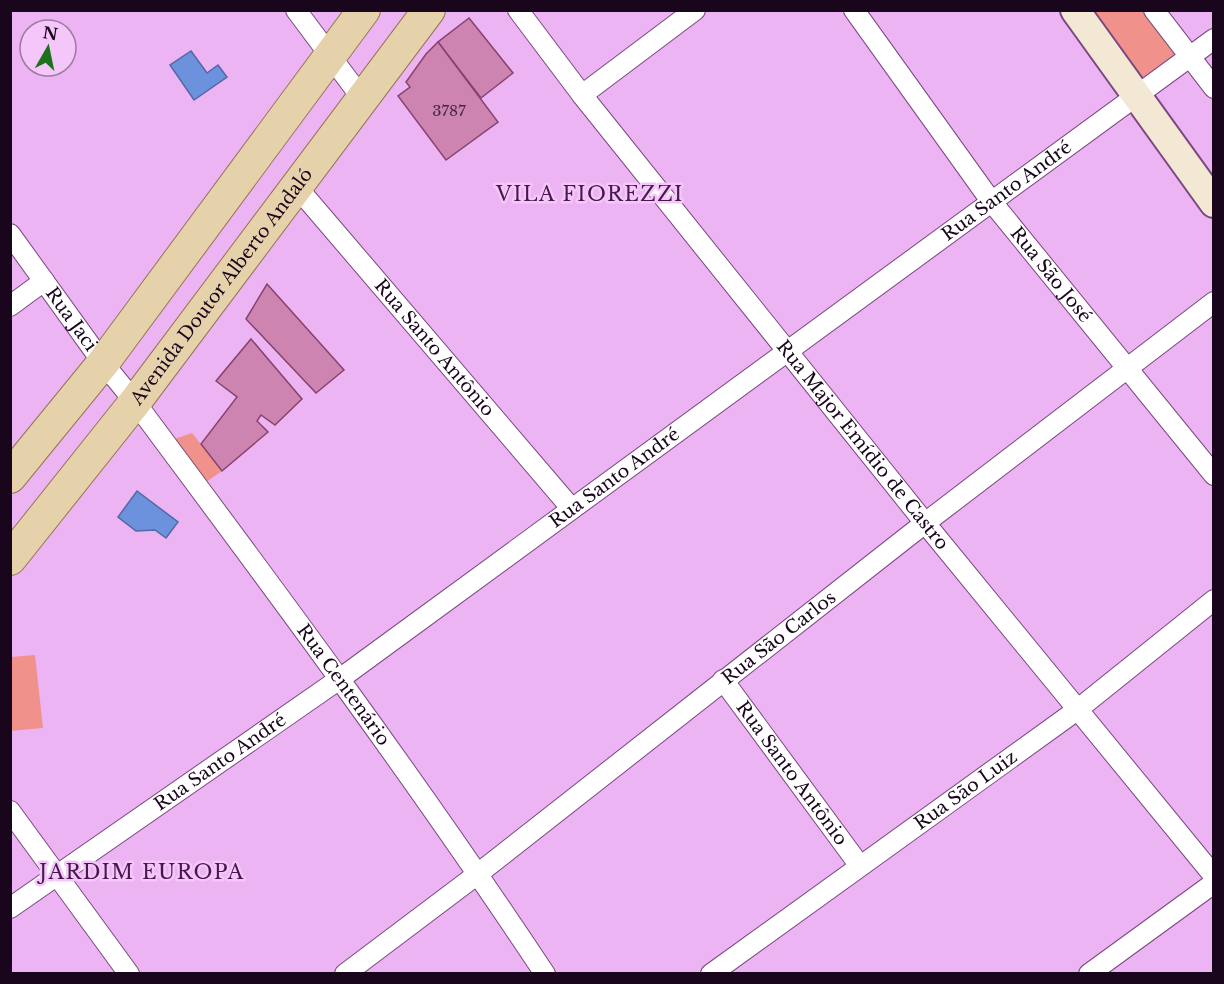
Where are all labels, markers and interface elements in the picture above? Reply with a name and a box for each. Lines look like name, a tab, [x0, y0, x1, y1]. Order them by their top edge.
north arrow	[18, 18, 78, 78]
text: N	[41, 22, 59, 44]
house number: 3787	[432, 101, 466, 120]
street label: Rua Santo André	[937, 136, 1076, 246]
street label: Avenida Doutor Alberto Andaló	[125, 164, 317, 410]
district label: VILA FIOREZZI	[495, 182, 684, 206]
street label: Rua São José	[1006, 222, 1096, 327]
street label: Rua Santo Antônio	[370, 275, 499, 421]
street label: Rua Jaci	[41, 283, 102, 355]
street label: Rua Major Emídio de Castro	[772, 336, 953, 554]
street label: Rua Santo André	[545, 423, 684, 533]
street label: Rua São Carlos	[718, 586, 840, 689]
street label: Rua Centenário	[292, 620, 395, 750]
street label: Rua Santo Antônio	[731, 697, 852, 850]
street label: Rua Santo André	[150, 709, 290, 815]
street label: Rua São Luiz	[910, 746, 1021, 835]
district label: JARDIM EUROPA	[36, 860, 245, 884]

